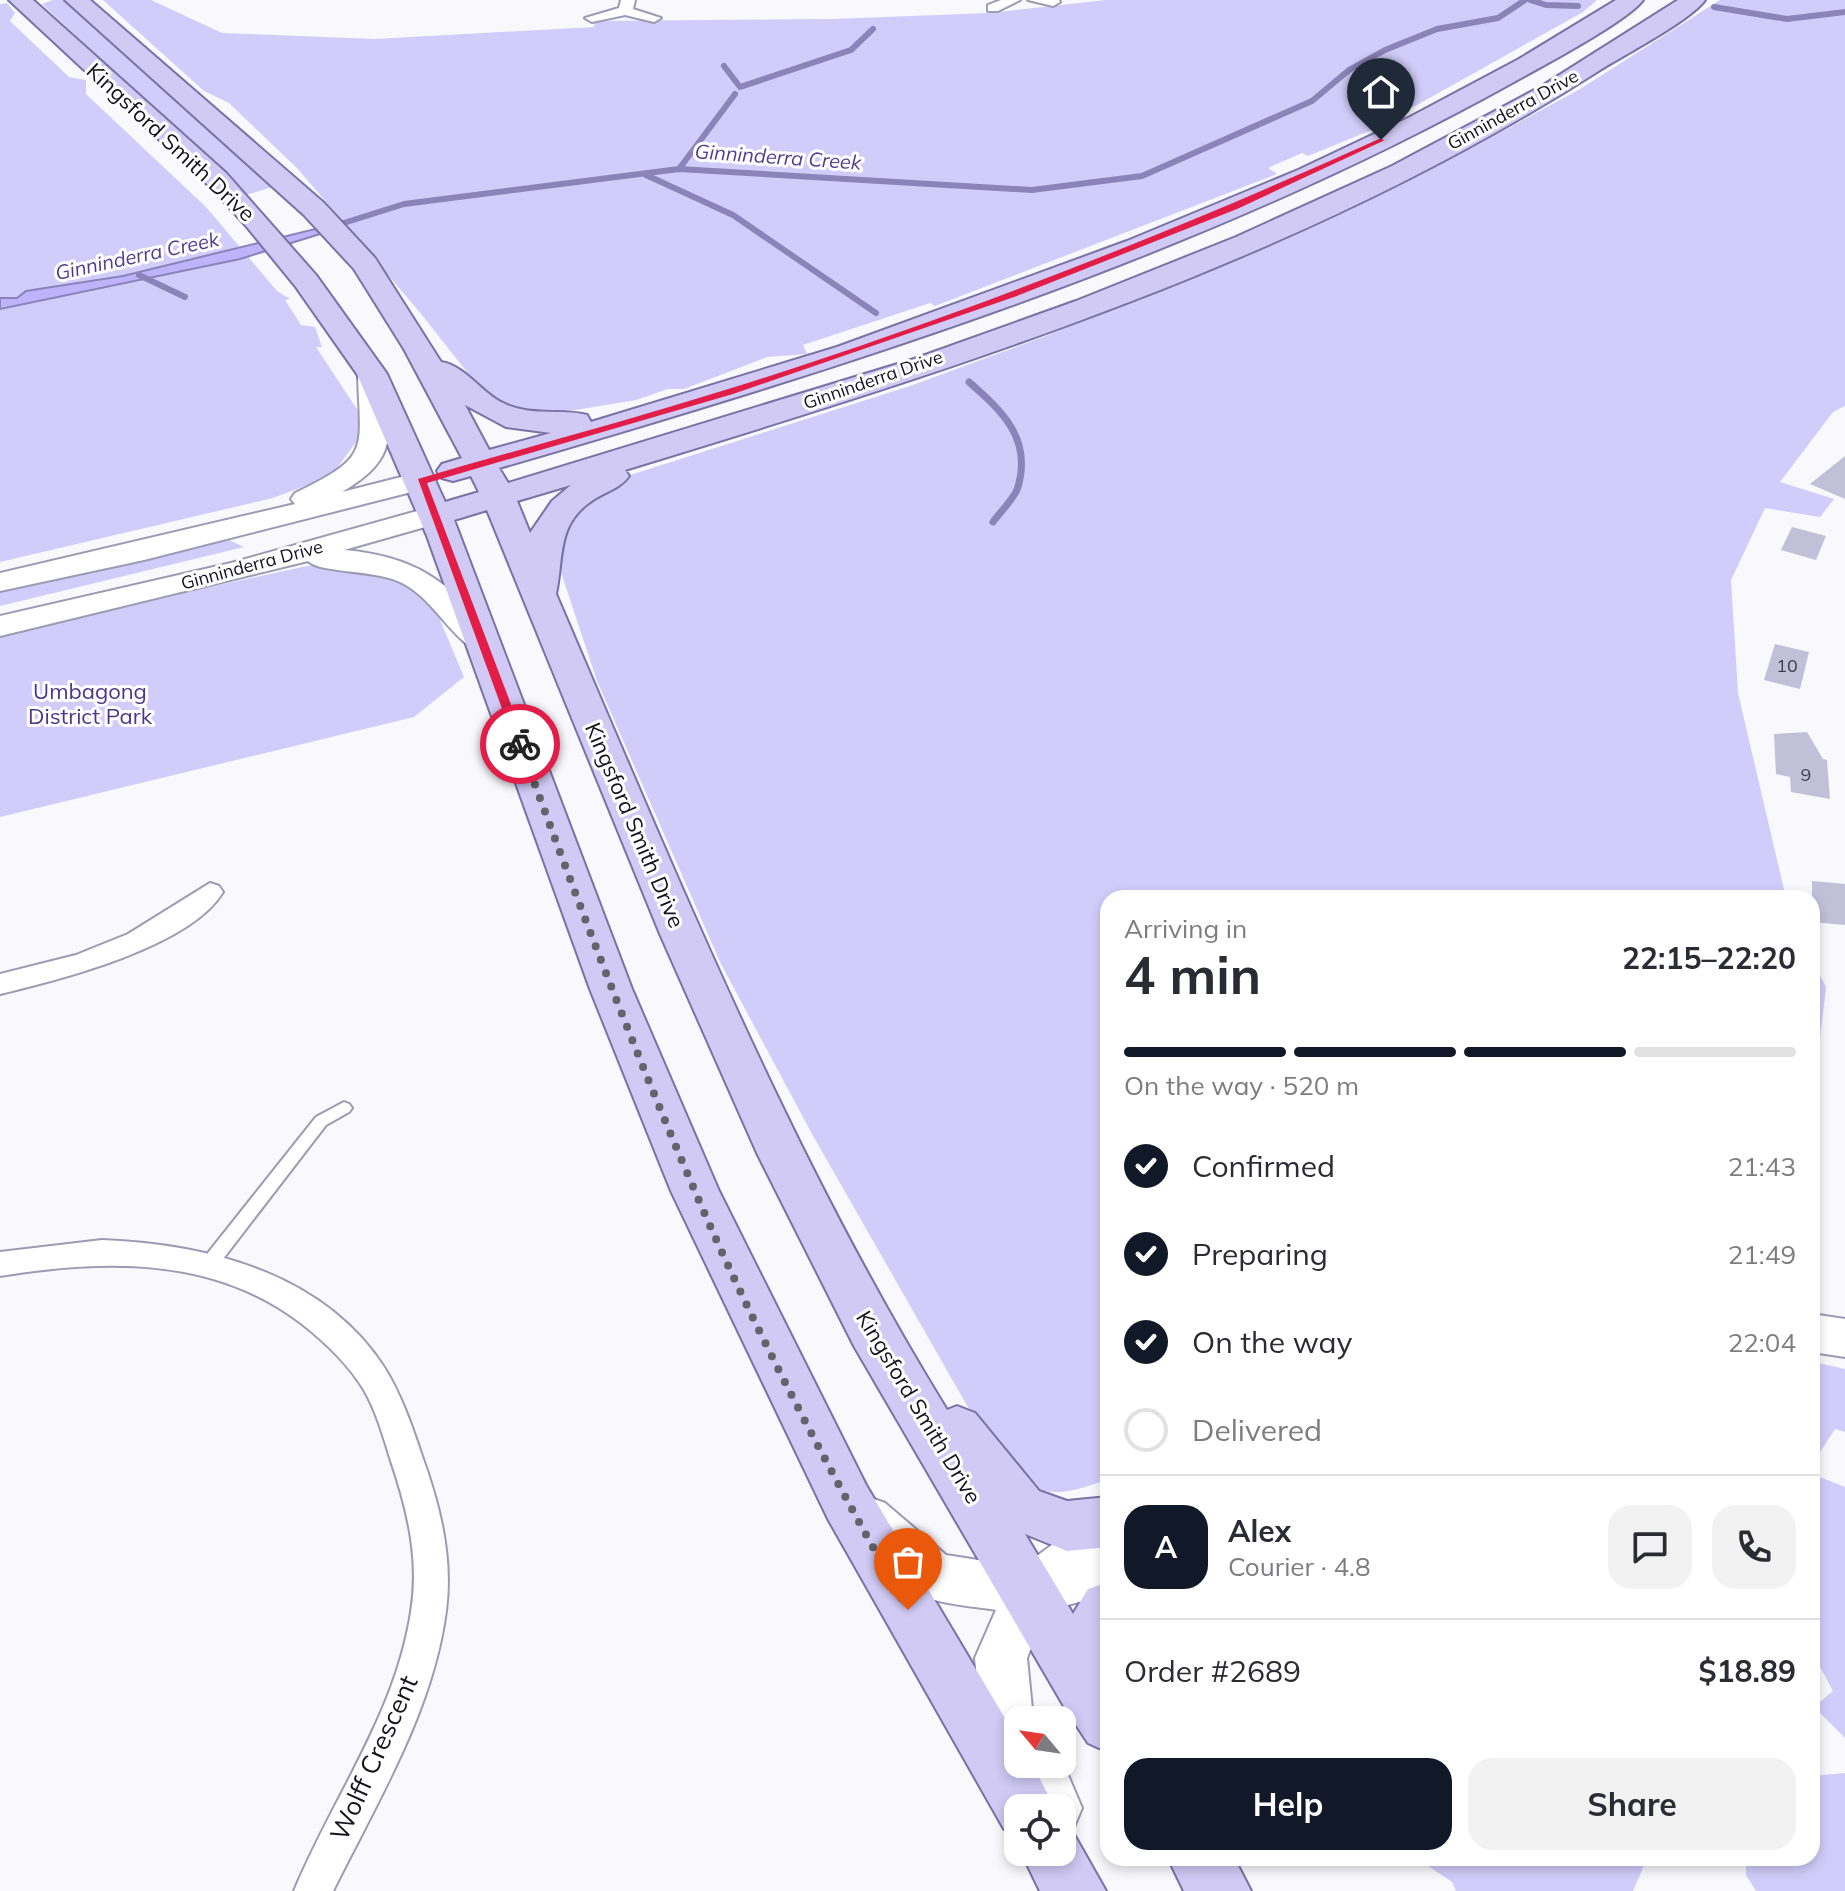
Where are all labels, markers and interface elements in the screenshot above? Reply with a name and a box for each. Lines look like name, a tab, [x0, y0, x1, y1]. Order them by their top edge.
street label: Kingsford Smith Drive	[81, 57, 261, 227]
pin	[1347, 58, 1415, 140]
street label: Ginninderra Drive	[1443, 64, 1582, 155]
icon: home	[1359, 70, 1403, 114]
water label: Ginninderra Creek	[694, 138, 863, 175]
water label: Ginninderra Creek	[53, 226, 222, 285]
street label: Ginninderra Drive	[800, 345, 946, 414]
street label: Ginninderra Drive	[178, 535, 325, 595]
house number: 10	[1776, 654, 1798, 677]
park label: Umbagong District Park	[28, 677, 153, 730]
courier	[480, 704, 560, 784]
street label: Kingsford Smith Drive	[579, 718, 691, 932]
icon: bike	[498, 722, 542, 766]
house number: 9	[1801, 763, 1811, 786]
text: Arriving in	[1124, 912, 1247, 945]
text: 22:15–22:20	[1622, 939, 1796, 977]
text: 4 min	[1124, 942, 1261, 1007]
text: On the way · 520 m	[1124, 1069, 1359, 1102]
icon: check	[1124, 1144, 1168, 1188]
text: Confirmed	[1192, 1147, 1335, 1185]
text: 21:43	[1728, 1150, 1796, 1183]
icon: check	[1124, 1232, 1168, 1276]
text: Preparing	[1192, 1235, 1328, 1273]
text: 21:49	[1728, 1238, 1796, 1271]
street label: Kingsford Smith Drive	[850, 1305, 988, 1509]
icon: check	[1124, 1320, 1168, 1364]
text: On the way	[1192, 1323, 1352, 1361]
text: 22:04	[1728, 1326, 1796, 1359]
text: Delivered	[1192, 1411, 1322, 1449]
button: chat	[1608, 1505, 1692, 1589]
button: phone	[1712, 1505, 1796, 1589]
text: Alex	[1228, 1512, 1291, 1550]
pin	[874, 1528, 942, 1610]
text: A	[1155, 1528, 1177, 1566]
icon: bag	[886, 1540, 930, 1584]
text: Courier · 4.8	[1228, 1550, 1371, 1583]
text: Order #2689	[1124, 1652, 1301, 1690]
text: $18.89	[1699, 1652, 1796, 1690]
street label: Wolff Crescent	[322, 1670, 425, 1846]
north arrow	[1004, 1706, 1076, 1778]
map controls	[1004, 1706, 1076, 1866]
button: Help	[1124, 1758, 1452, 1850]
button: Share	[1468, 1758, 1796, 1850]
button: locate	[1004, 1794, 1076, 1866]

